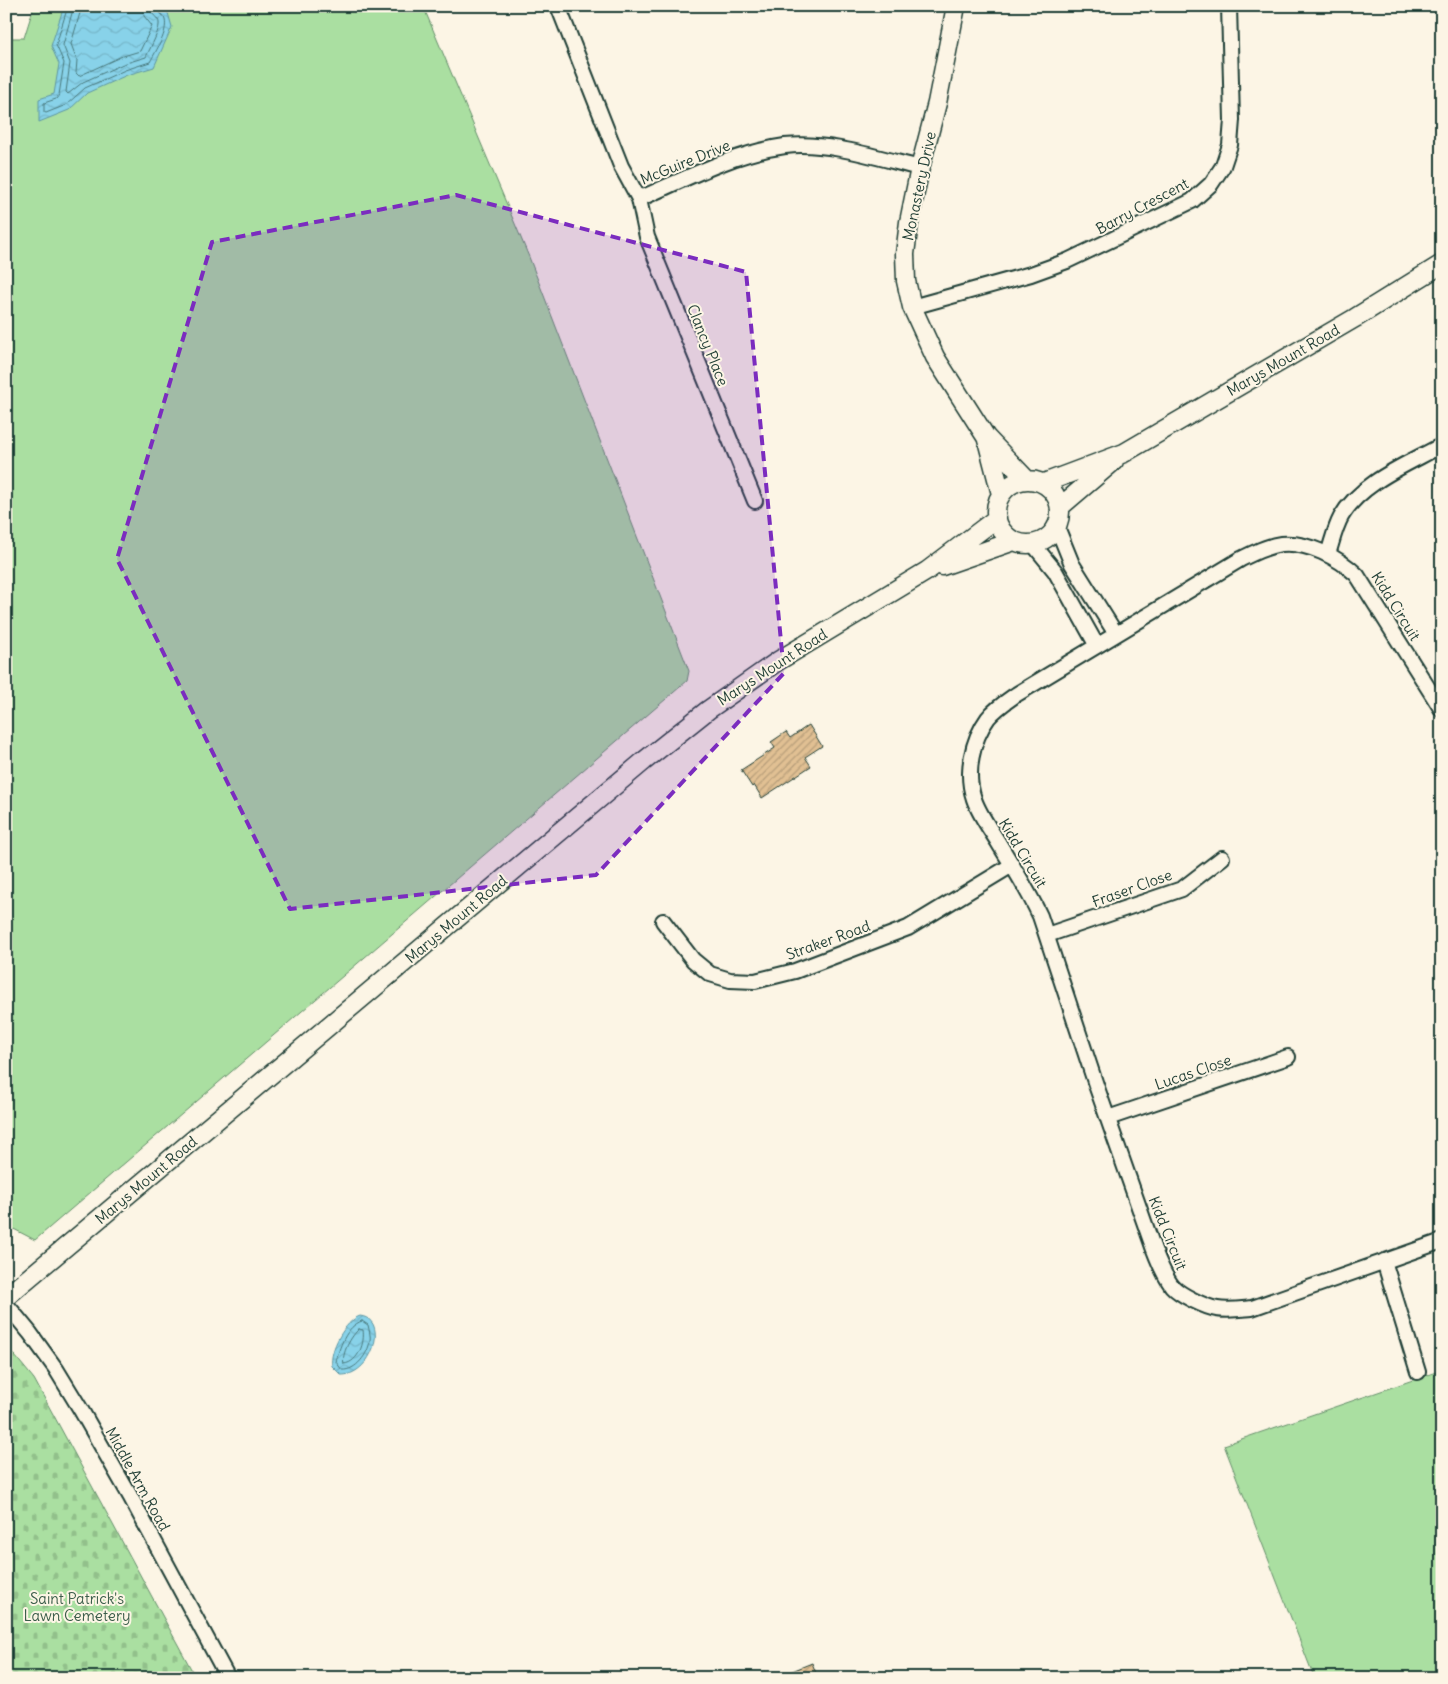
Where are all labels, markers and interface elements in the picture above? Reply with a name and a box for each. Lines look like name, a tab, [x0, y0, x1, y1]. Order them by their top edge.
street label: Monastery Drive	[898, 130, 940, 242]
street label: McGuire Drive	[637, 135, 733, 189]
street label: Barry Crescent	[1092, 174, 1192, 238]
street label: Clancy Place	[683, 301, 733, 389]
street label: Marys Mount Road	[1223, 320, 1343, 400]
street label: Kidd Circuit	[1367, 568, 1425, 644]
street label: Marys Mount Road	[713, 624, 831, 710]
street label: Kidd Circuit	[995, 815, 1051, 891]
street label: Fraser Close	[1089, 865, 1175, 911]
street label: Marys Mount Road	[401, 871, 511, 967]
street label: Straker Road	[783, 916, 873, 964]
street label: Lucas Close	[1152, 1050, 1234, 1094]
street label: Marys Mount Road	[91, 1132, 201, 1228]
street label: Kidd Circuit	[1145, 1193, 1191, 1273]
street label: Middle Arm Road	[102, 1424, 174, 1534]
park label: Saint Patrick's Lawn Cemetery	[23, 1589, 131, 1625]

